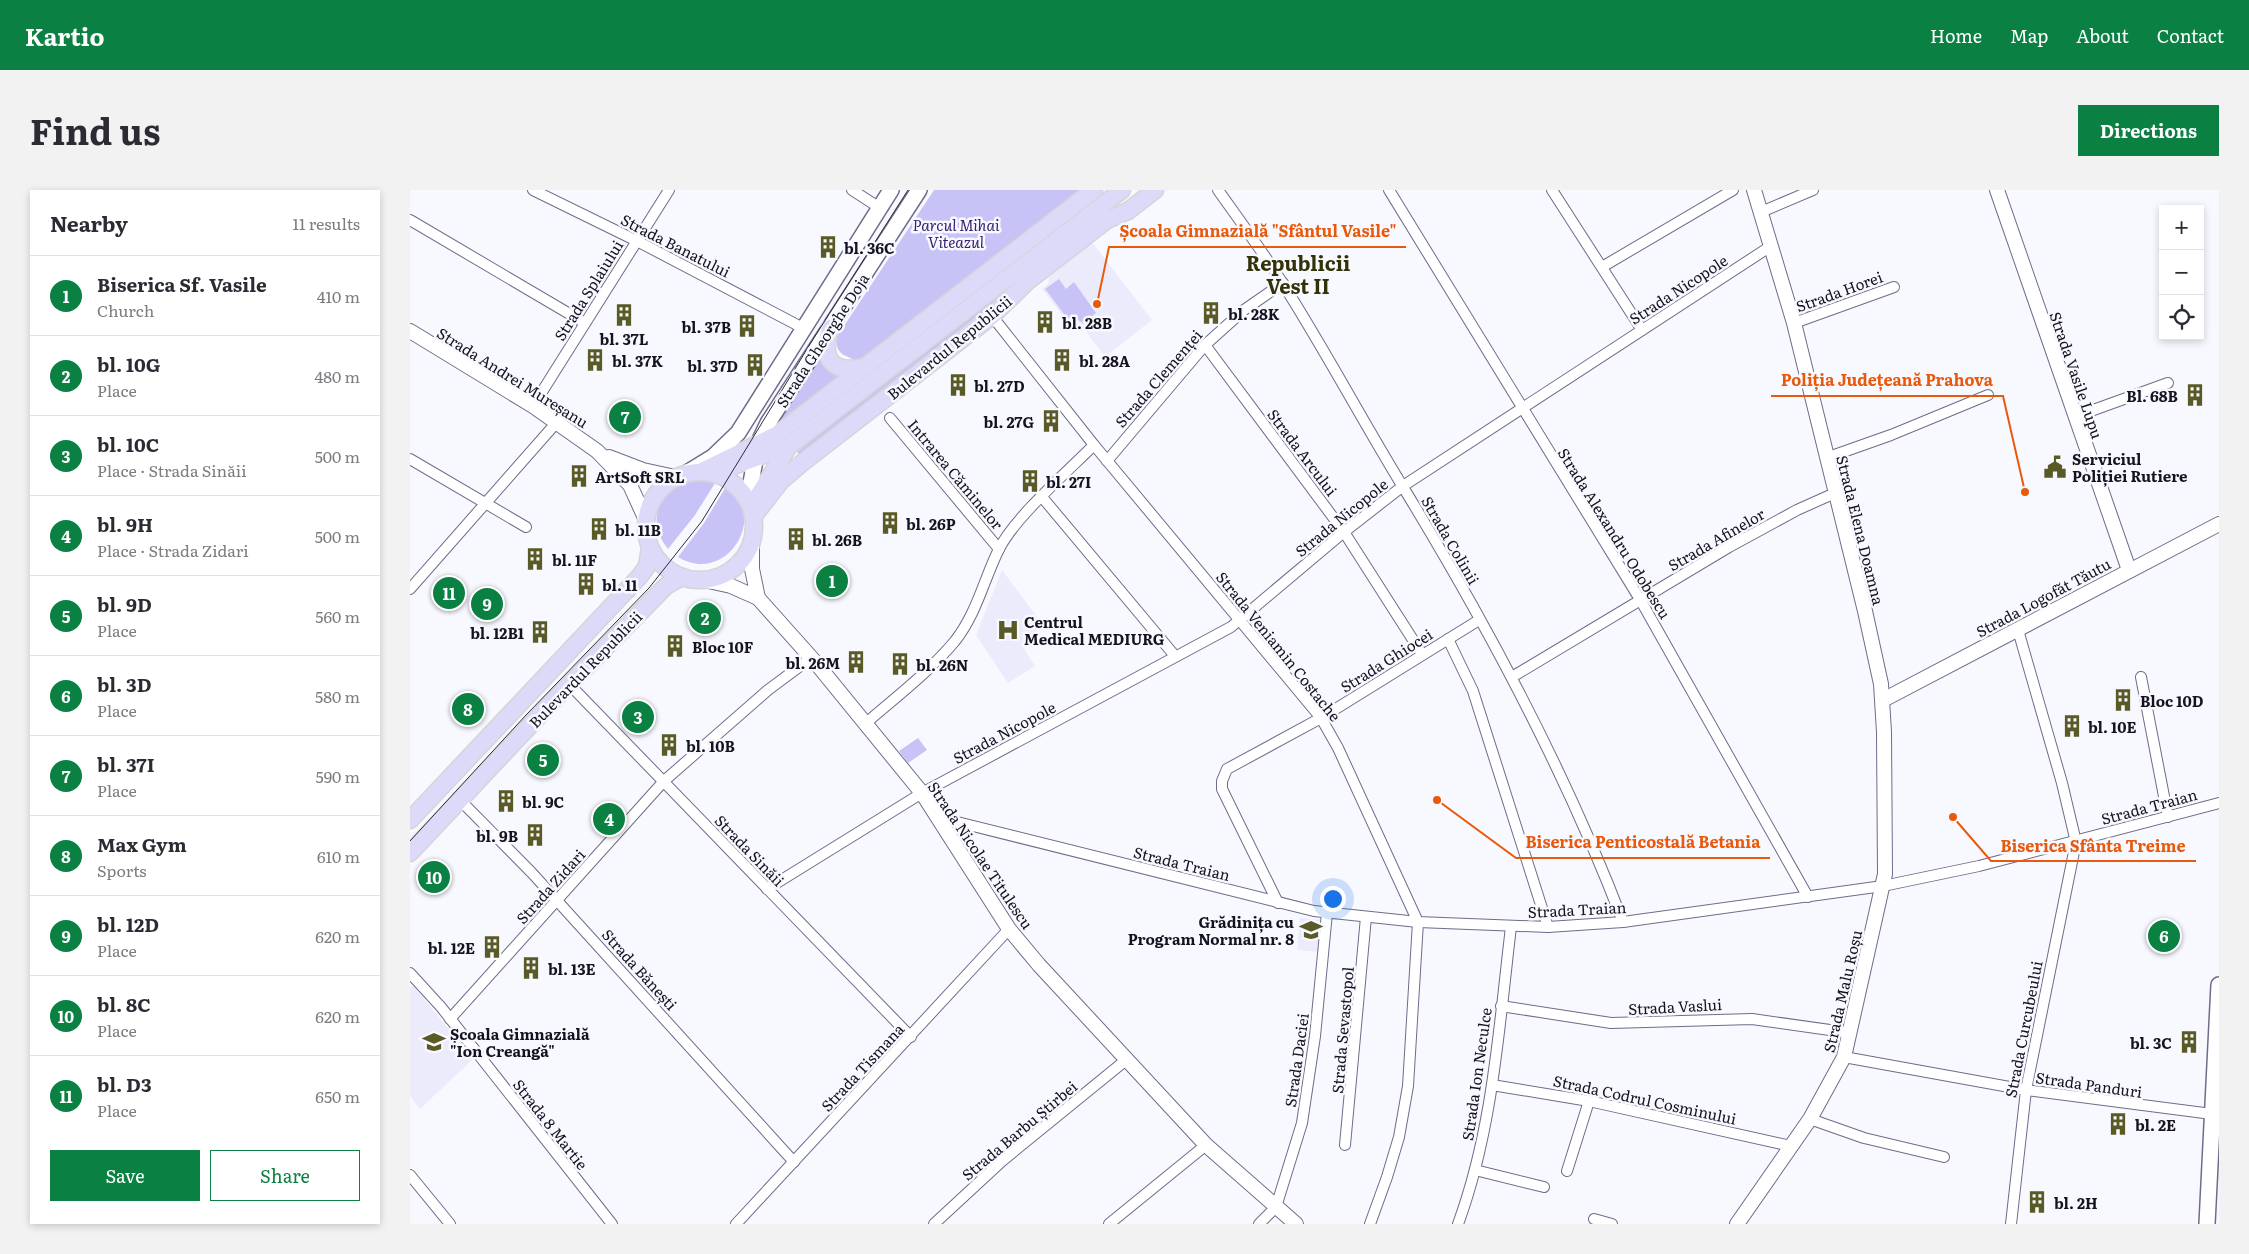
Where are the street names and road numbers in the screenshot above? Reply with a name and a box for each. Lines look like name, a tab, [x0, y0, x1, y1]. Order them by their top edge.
street label: Strada Banatului	[617, 208, 735, 282]
street label: Strada Splaiului	[548, 235, 628, 345]
street label: Strada Nicopole	[1624, 248, 1732, 330]
street label: Strada Horei	[1792, 265, 1886, 317]
street label: Strada Gheorghe Doja	[770, 267, 875, 412]
street label: Bulevardul Republicii	[882, 289, 1016, 405]
street label: Strada Vasile Lupu	[2045, 308, 2110, 442]
street label: Strada Andrei Mureșanu	[433, 321, 593, 433]
street label: Strada Clemenței	[1109, 324, 1207, 432]
street label: Strada Arcului	[1263, 404, 1343, 500]
street label: Intrarea Căminelor	[903, 414, 1009, 534]
street label: Strada Alexandru Odobescu	[1553, 443, 1677, 623]
street label: Strada Elena Doamna	[1831, 453, 1891, 608]
street label: Strada Nicopole	[1290, 472, 1393, 562]
street label: Strada Colinii	[1416, 491, 1486, 589]
street label: Strada Afinelor	[1663, 502, 1769, 576]
street label: Strada Logofăt Tăutu	[1972, 551, 2115, 642]
street label: Strada Veniamin Costache	[1211, 566, 1347, 726]
street label: Bulevardul Republicii	[523, 605, 647, 733]
street label: Strada Ghiocei	[1335, 622, 1437, 698]
street label: Strada Nicopole	[948, 695, 1060, 769]
street label: Strada Nicolae Titulescu	[923, 776, 1039, 934]
street label: Strada Traian	[2098, 782, 2200, 830]
street label: Strada Sinăii	[710, 809, 790, 891]
street label: Strada Traian	[1131, 840, 1233, 886]
street label: Strada Zidari	[510, 843, 590, 929]
street label: Strada Traian	[1527, 895, 1627, 923]
street label: Strada Bănești	[597, 923, 683, 1015]
street label: Strada Malu Roșu	[1817, 927, 1867, 1055]
street label: Strada Curcubeului	[1998, 959, 2048, 1099]
street label: Strada Sevastopol	[1325, 966, 1359, 1094]
street label: Strada Vaslui	[1627, 992, 1723, 1020]
street label: Strada Ion Neculce	[1455, 1006, 1497, 1142]
street label: Strada Daciei	[1278, 1012, 1314, 1108]
street label: Strada Tismana	[815, 1017, 910, 1116]
street label: Strada Panduri	[2034, 1065, 2144, 1103]
street label: Strada Codrul Cosminului	[1551, 1068, 1739, 1130]
street label: Strada 8 Martie	[508, 1074, 594, 1175]
street label: Strada Barbu Știrbei	[956, 1075, 1082, 1185]

